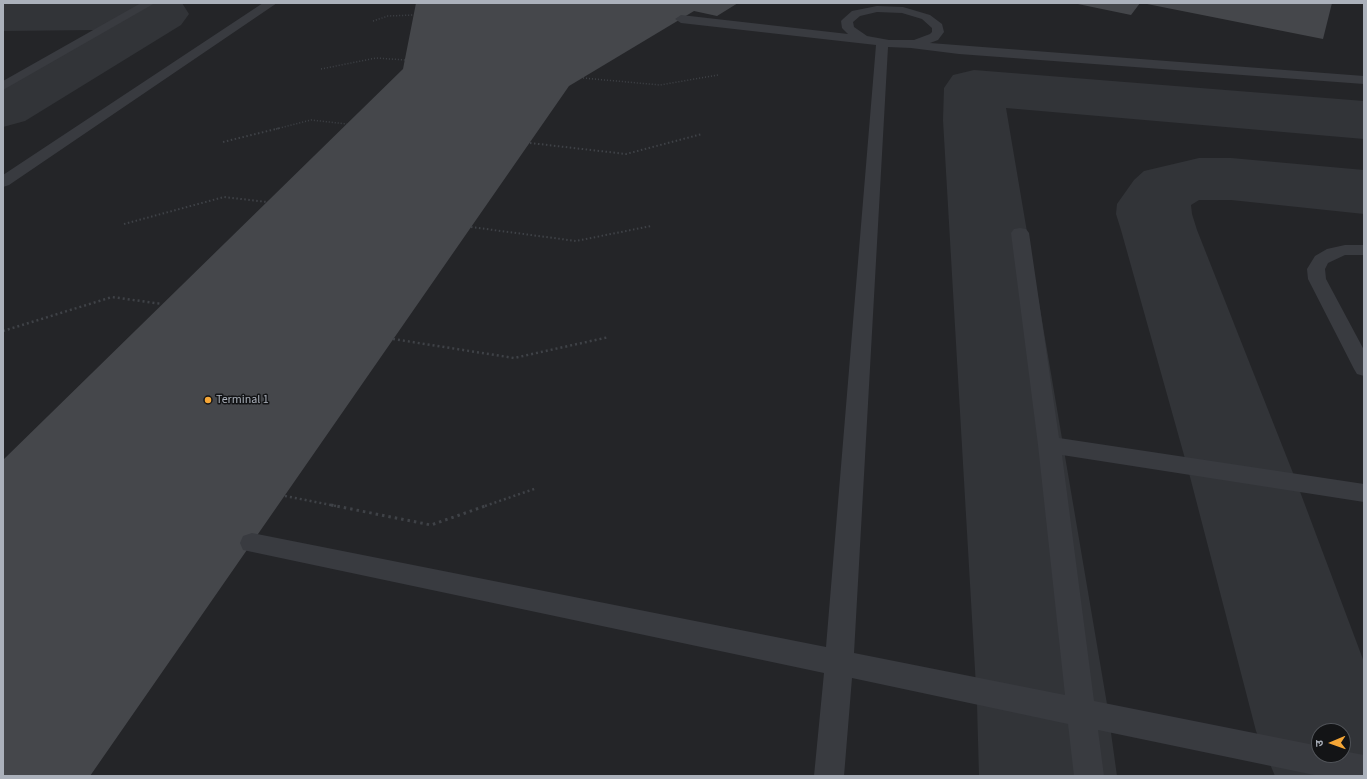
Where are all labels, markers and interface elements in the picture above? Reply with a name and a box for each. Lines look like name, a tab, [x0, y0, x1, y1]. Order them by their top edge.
place label: Terminal 1	[216, 393, 269, 407]
marker: Terminal 1	[203, 395, 213, 405]
north arrow	[1311, 723, 1351, 763]
text: उ	[1312, 740, 1327, 747]

